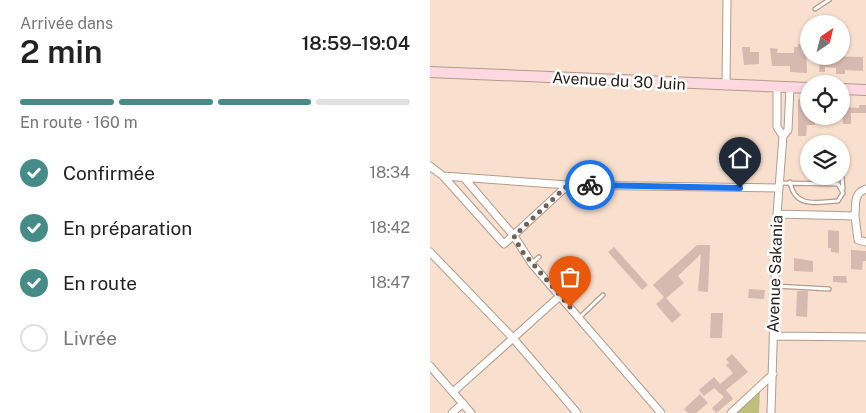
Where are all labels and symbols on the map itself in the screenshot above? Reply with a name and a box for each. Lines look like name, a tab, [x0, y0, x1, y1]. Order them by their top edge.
north arrow	[800, 15, 850, 65]
street label: Avenue du 30 Juin	[552, 68, 686, 94]
pin	[719, 137, 761, 188]
courier	[565, 160, 615, 210]
street label: Avenue Sakania	[763, 215, 787, 333]
pin	[549, 256, 591, 307]

